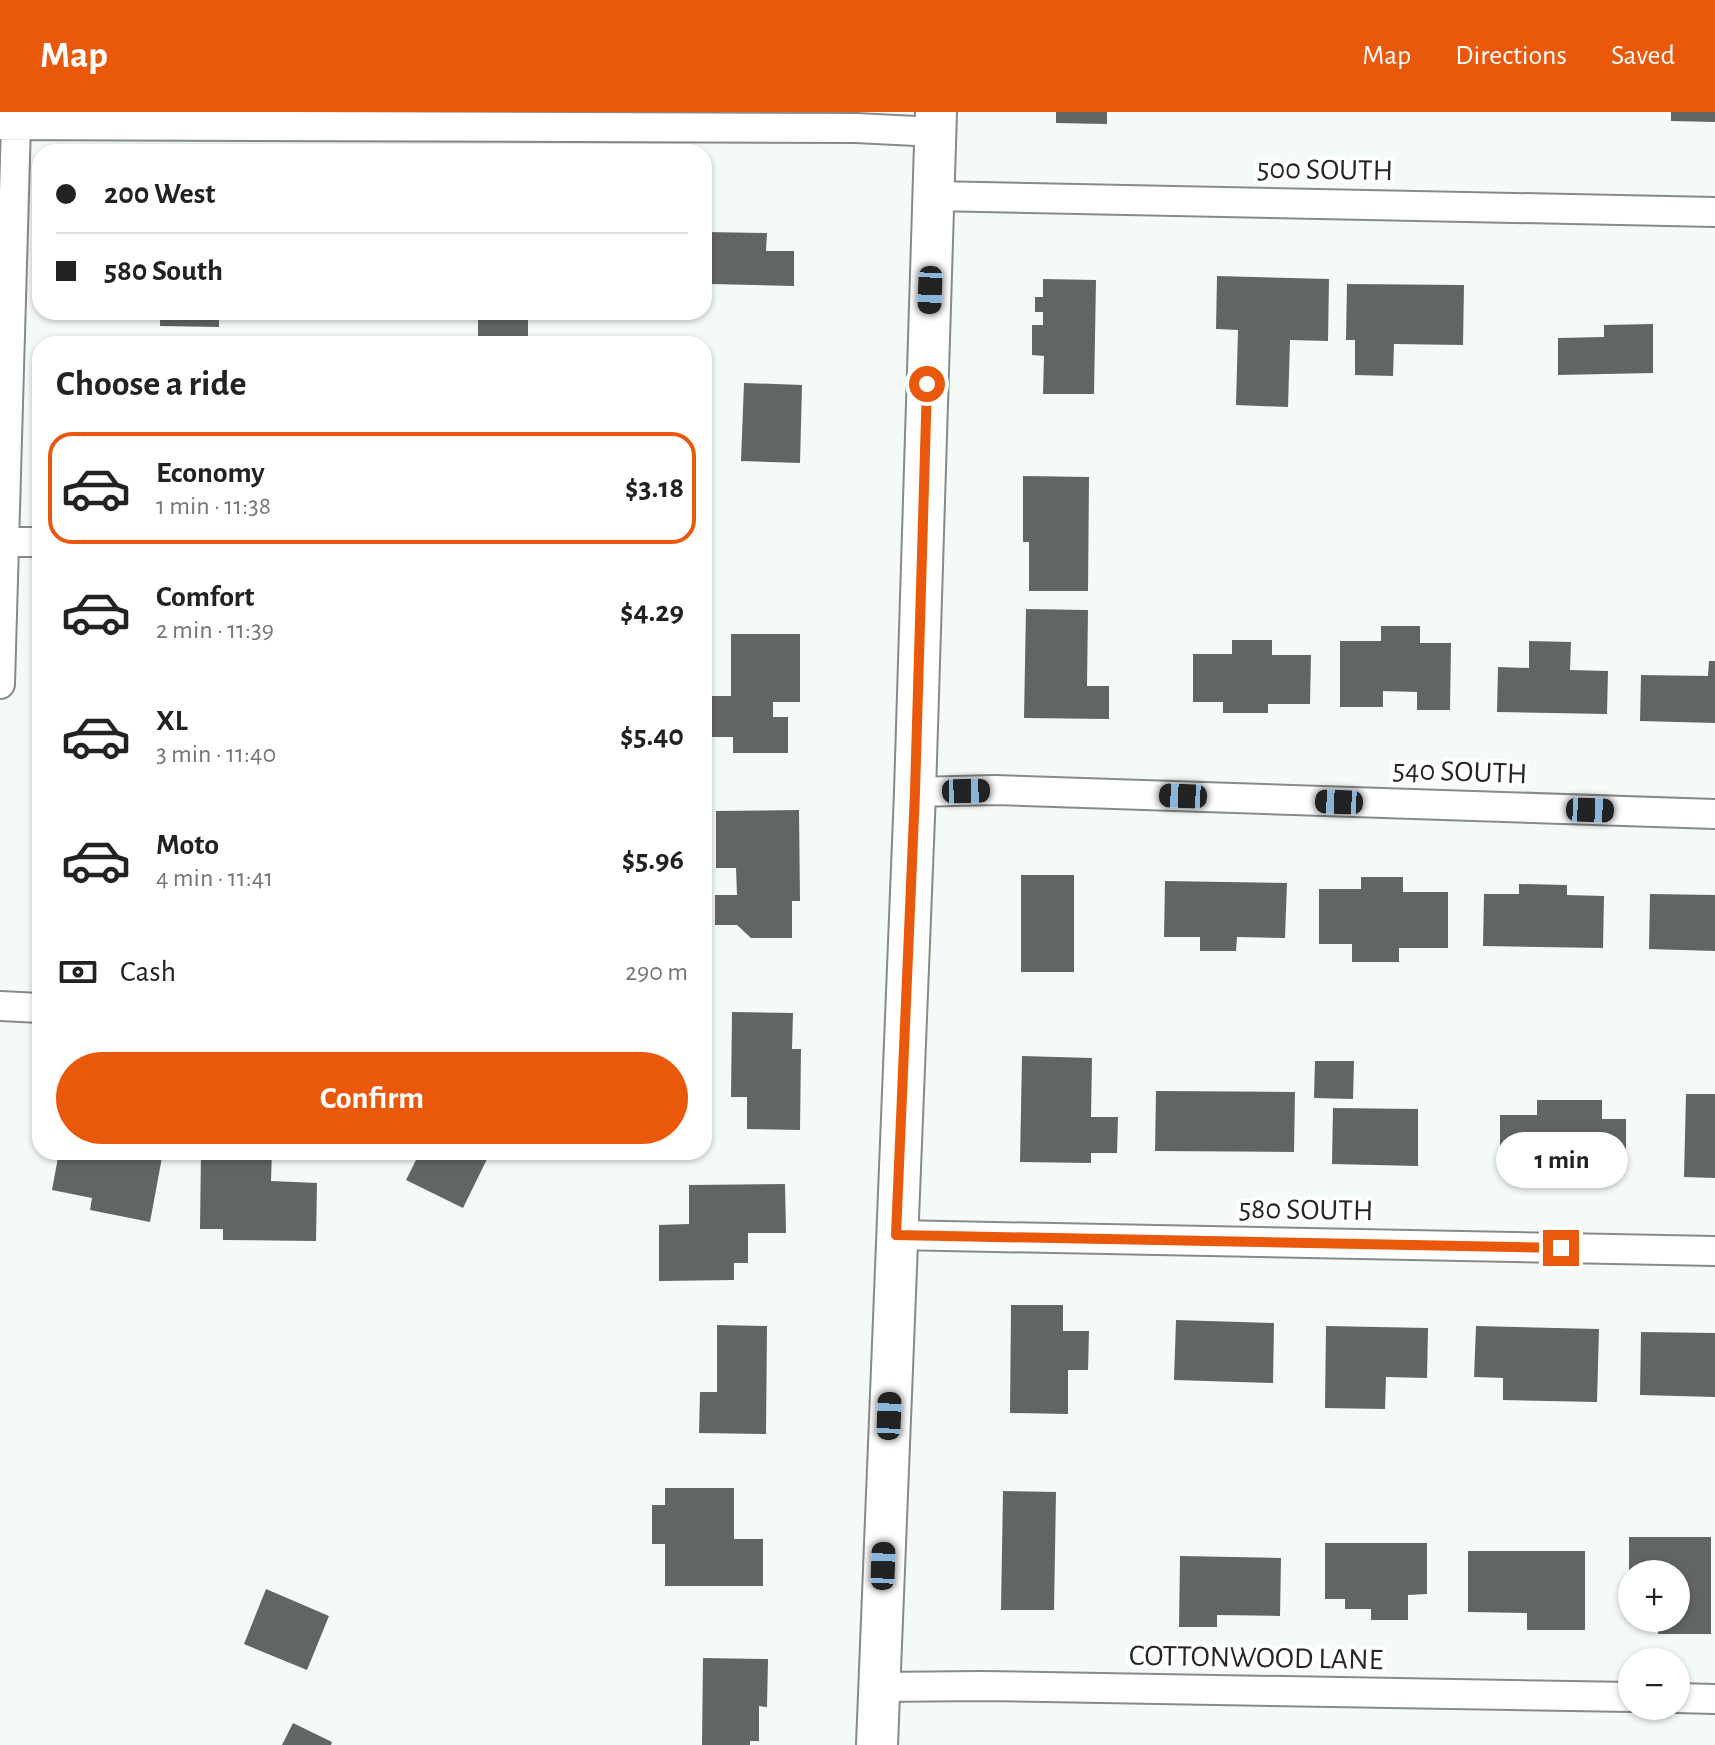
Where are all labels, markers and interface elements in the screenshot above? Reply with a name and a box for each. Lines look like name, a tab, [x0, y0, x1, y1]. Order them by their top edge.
text: Map	[40, 37, 108, 75]
text: Map	[1362, 42, 1411, 70]
text: Directions	[1455, 42, 1567, 70]
text: Saved	[1611, 42, 1675, 70]
street label: 500 SOUTH	[1257, 154, 1393, 186]
text: 200 West	[104, 179, 215, 209]
text: 580 South	[104, 256, 223, 286]
car	[917, 266, 943, 314]
text: Choose a ride	[56, 366, 246, 402]
route start	[909, 366, 945, 402]
icon: car	[60, 452, 132, 524]
text: Economy	[156, 458, 265, 488]
text: $3.18	[625, 473, 684, 503]
text: 1 min · 11:38	[156, 493, 271, 519]
icon: car	[60, 576, 132, 648]
text: Comfort	[156, 582, 255, 612]
text: $4.29	[620, 597, 684, 627]
text: 2 min · 11:39	[156, 617, 274, 643]
icon: car	[60, 700, 132, 772]
text: XL	[156, 706, 188, 736]
text: $5.40	[620, 721, 684, 751]
text: 3 min · 11:40	[156, 741, 276, 767]
street label: 540 SOUTH	[1392, 755, 1528, 789]
car	[942, 779, 990, 803]
car	[1159, 783, 1207, 809]
car	[1315, 789, 1363, 815]
car	[1566, 797, 1614, 823]
icon: car	[60, 824, 132, 896]
text: Moto	[156, 830, 219, 860]
text: $5.96	[622, 845, 684, 875]
text: 4 min · 11:41	[156, 865, 273, 891]
icon: cash	[56, 950, 100, 994]
text: Cash	[120, 957, 176, 987]
text: 290 m	[625, 959, 688, 985]
button: Confirm	[56, 1052, 688, 1144]
callout: 1 min	[1495, 1132, 1627, 1188]
text: 1 min	[1535, 1147, 1589, 1173]
street label: 580 SOUTH	[1238, 1194, 1374, 1226]
route end	[1543, 1230, 1579, 1266]
car	[876, 1392, 902, 1440]
car	[870, 1542, 896, 1590]
map controls	[1618, 1560, 1690, 1720]
button: +	[1618, 1560, 1690, 1632]
street label: COTTONWOOD LANE	[1129, 1641, 1383, 1675]
button: −	[1618, 1648, 1690, 1720]

